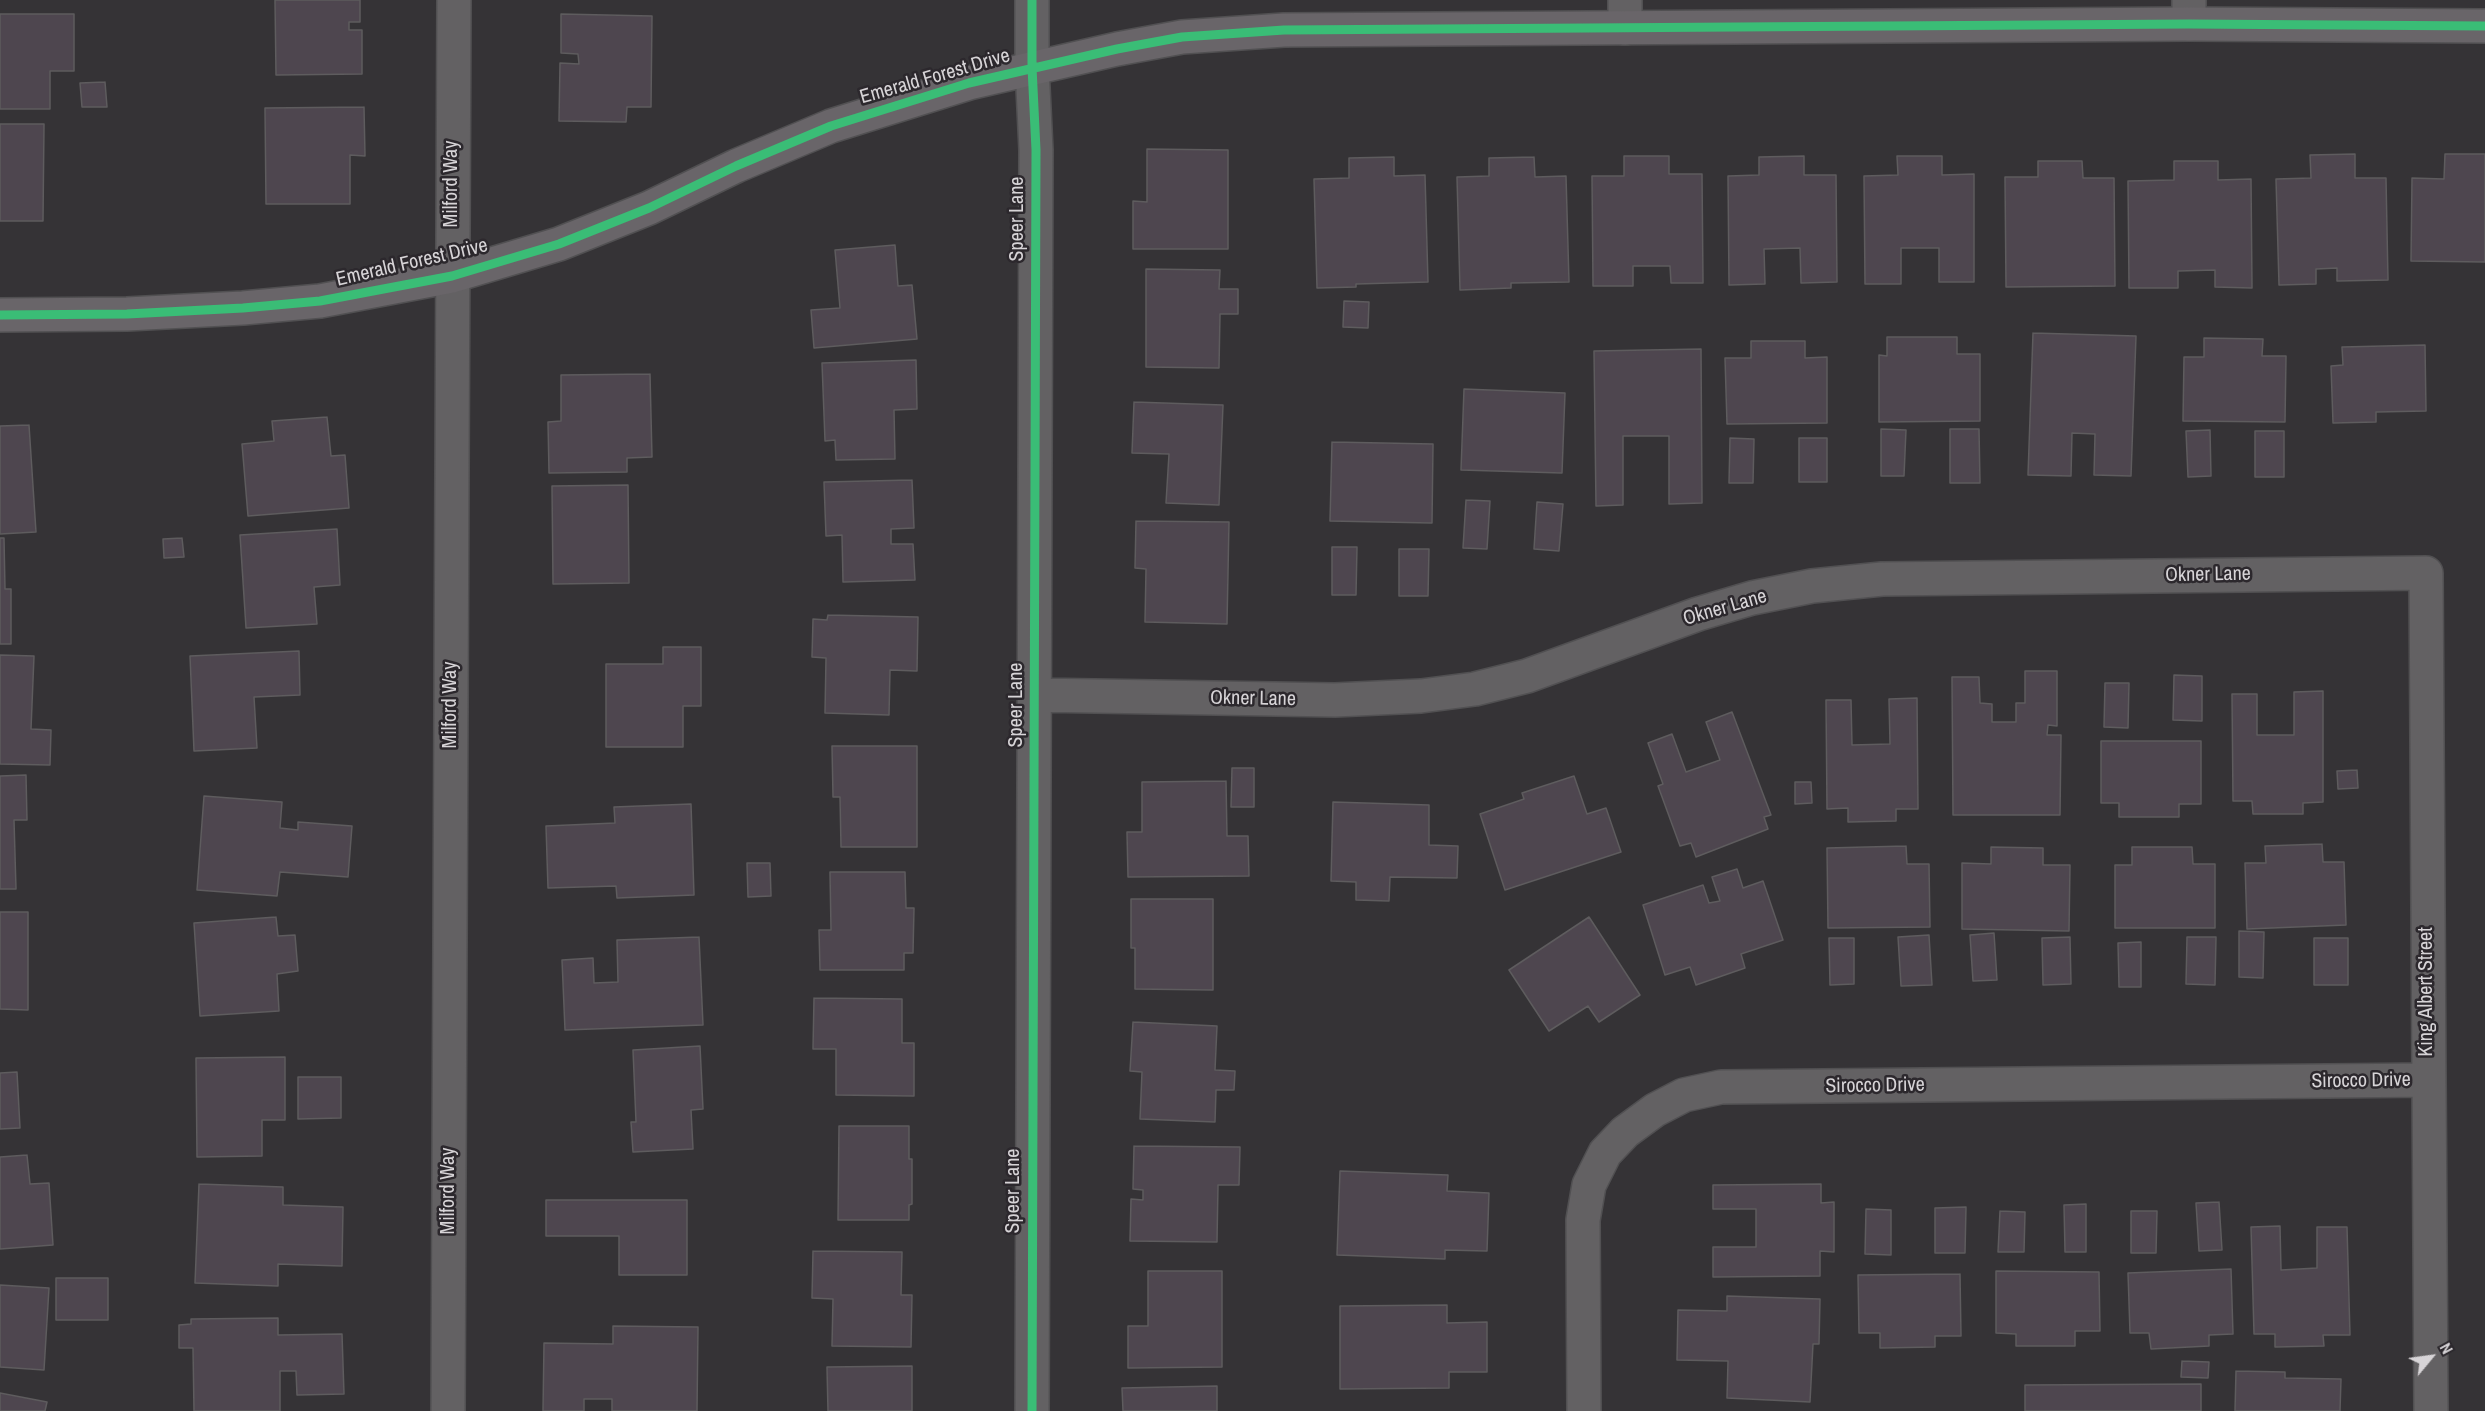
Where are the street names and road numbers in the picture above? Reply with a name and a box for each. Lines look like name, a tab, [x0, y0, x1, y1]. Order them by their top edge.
street label: Emerald Forest Drive	[857, 44, 1013, 110]
street label: Milford Way	[440, 141, 464, 227]
street label: Speer Lane	[1006, 177, 1030, 261]
street label: Emerald Forest Drive	[334, 234, 490, 292]
street label: Okner Lane	[2165, 562, 2251, 588]
street label: Okner Lane	[1681, 585, 1769, 631]
street label: Milford Way	[439, 662, 463, 748]
street label: Speer Lane	[1005, 663, 1029, 747]
street label: Okner Lane	[1210, 686, 1296, 712]
street label: King Albert Street	[2415, 927, 2439, 1057]
street label: Sirocco Drive	[2311, 1068, 2411, 1094]
street label: Sirocco Drive	[1825, 1073, 1925, 1099]
street label: Milford Way	[437, 1148, 461, 1234]
street label: Speer Lane	[1002, 1149, 1026, 1233]

